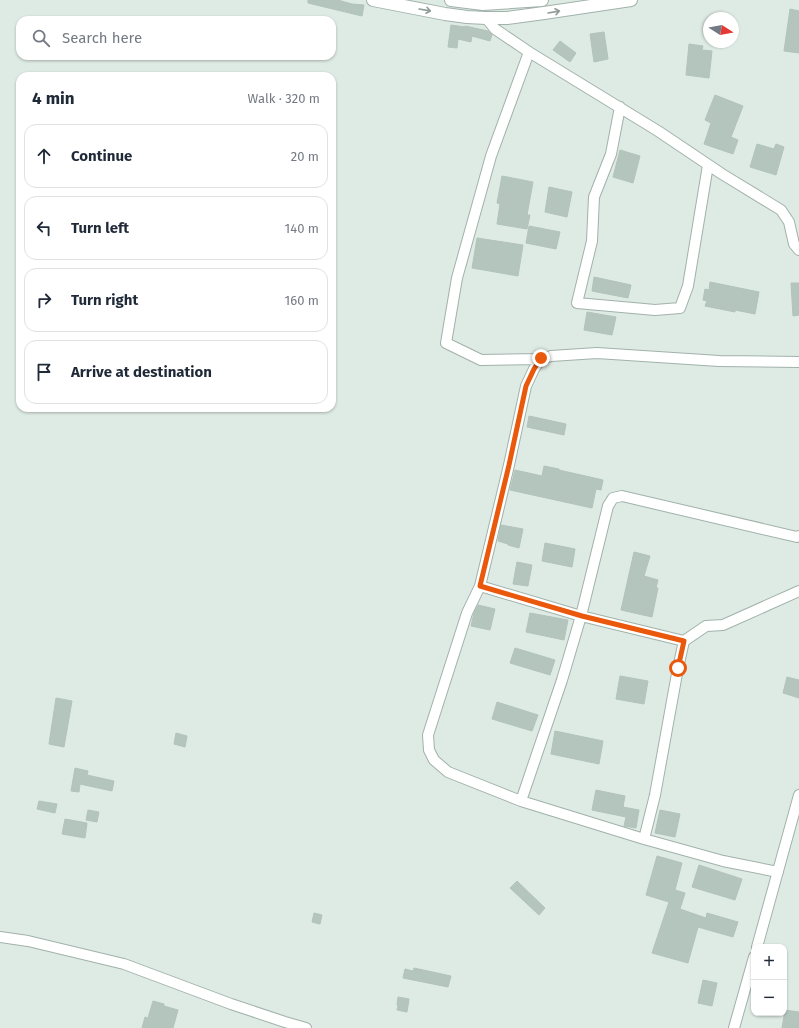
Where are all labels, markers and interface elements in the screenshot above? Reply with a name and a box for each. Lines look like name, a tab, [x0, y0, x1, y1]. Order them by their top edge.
one-way arrow	[418, 7, 431, 15]
one-way arrow	[547, 7, 560, 15]
north arrow	[703, 12, 739, 48]
search box	[16, 16, 336, 60]
icon: search	[30, 27, 52, 49]
text: Search here	[62, 29, 142, 47]
text: 4 min	[32, 88, 75, 109]
text: Walk · 320 m	[248, 91, 320, 106]
icon: ahead	[33, 145, 55, 167]
text: Continue	[71, 147, 132, 165]
text: 20 m	[291, 149, 319, 164]
icon: left	[33, 217, 55, 239]
text: Turn left	[71, 219, 129, 237]
text: 140 m	[285, 221, 319, 236]
icon: right	[33, 289, 55, 311]
text: Turn right	[71, 291, 138, 309]
text: 160 m	[285, 293, 319, 308]
route end	[532, 349, 550, 367]
icon: arrive	[33, 361, 55, 383]
text: Arrive at destination	[71, 363, 212, 381]
route start	[669, 659, 687, 677]
map controls	[751, 944, 787, 1016]
button: +	[751, 944, 787, 980]
button: −	[751, 980, 787, 1016]

